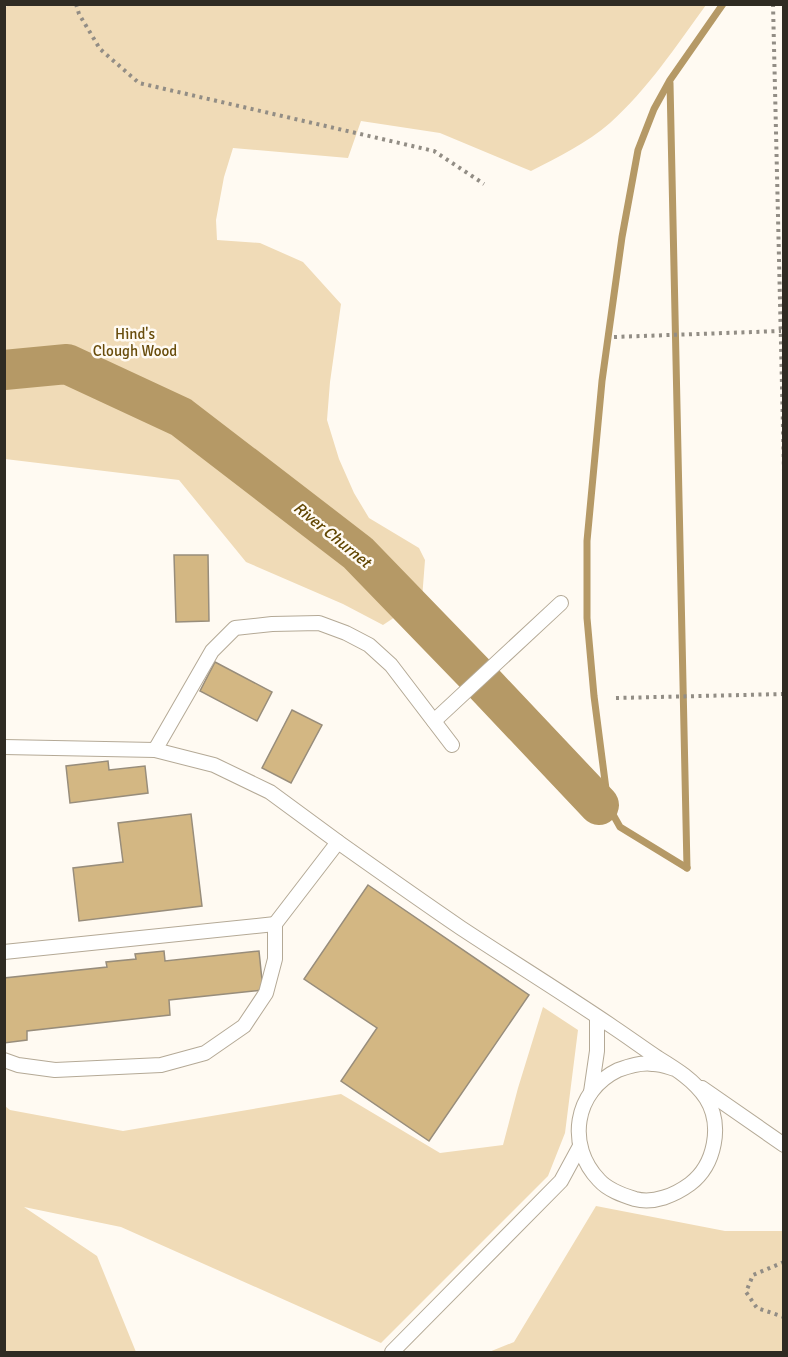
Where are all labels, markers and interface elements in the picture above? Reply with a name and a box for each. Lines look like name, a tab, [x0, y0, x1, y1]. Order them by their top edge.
park label: Hind's Clough Wood	[93, 325, 177, 360]
water label: River Churnet	[289, 498, 377, 574]

